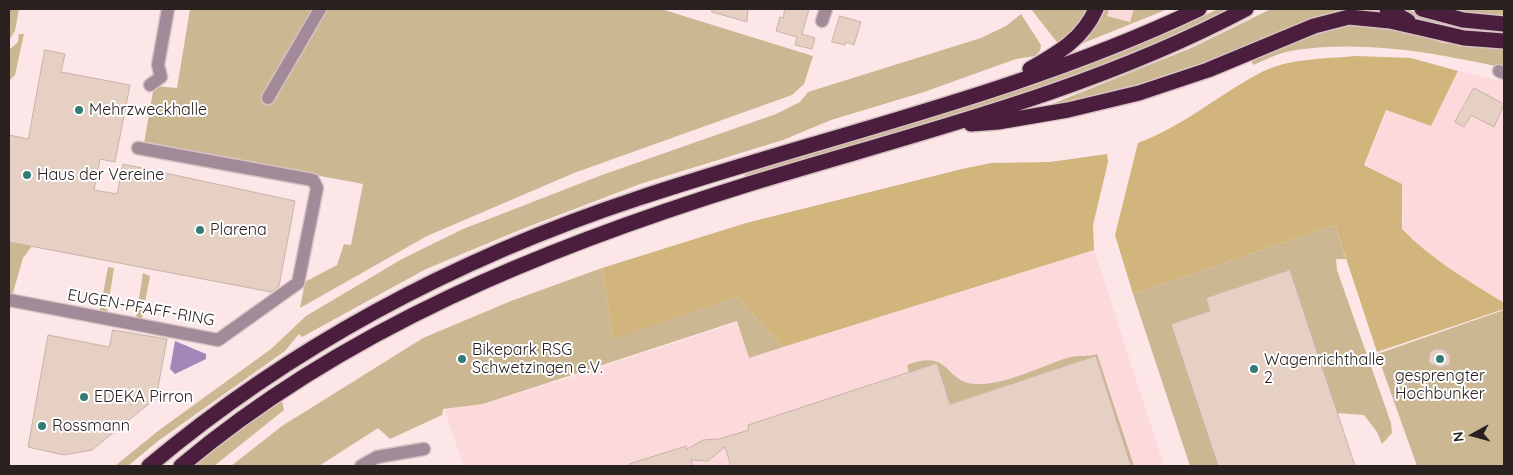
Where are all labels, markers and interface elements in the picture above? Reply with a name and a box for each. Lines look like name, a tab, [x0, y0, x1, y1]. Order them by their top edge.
place label: Mehrzweckhalle	[89, 100, 207, 120]
marker: Mehrzweckhalle	[73, 104, 85, 116]
place label: Haus der Vereine	[37, 165, 164, 185]
marker: Haus der Vereine	[21, 169, 33, 181]
place label: Plarena	[210, 220, 267, 240]
marker: Plarena	[194, 224, 206, 236]
street label: EUGEN-PFAFF-RING	[66, 286, 216, 330]
place label: Bikepark RSG Schwetzingen e.V.	[472, 340, 603, 378]
place label: Wagenrichthalle 2	[1264, 350, 1384, 388]
marker: Bikepark RSG Schwetzingen e.V.	[456, 353, 468, 365]
marker: gesprengter Hochbunker	[1434, 353, 1446, 365]
marker: Wagenrichthalle 2	[1248, 363, 1260, 375]
place label: gesprengter Hochbunker	[1395, 366, 1485, 404]
place label: EDEKA Pirron	[94, 387, 193, 407]
marker: EDEKA Pirron	[78, 391, 90, 403]
north arrow	[1448, 410, 1498, 460]
place label: Rossmann	[52, 416, 130, 436]
marker: Rossmann	[36, 420, 48, 432]
text: N	[1449, 431, 1468, 443]

